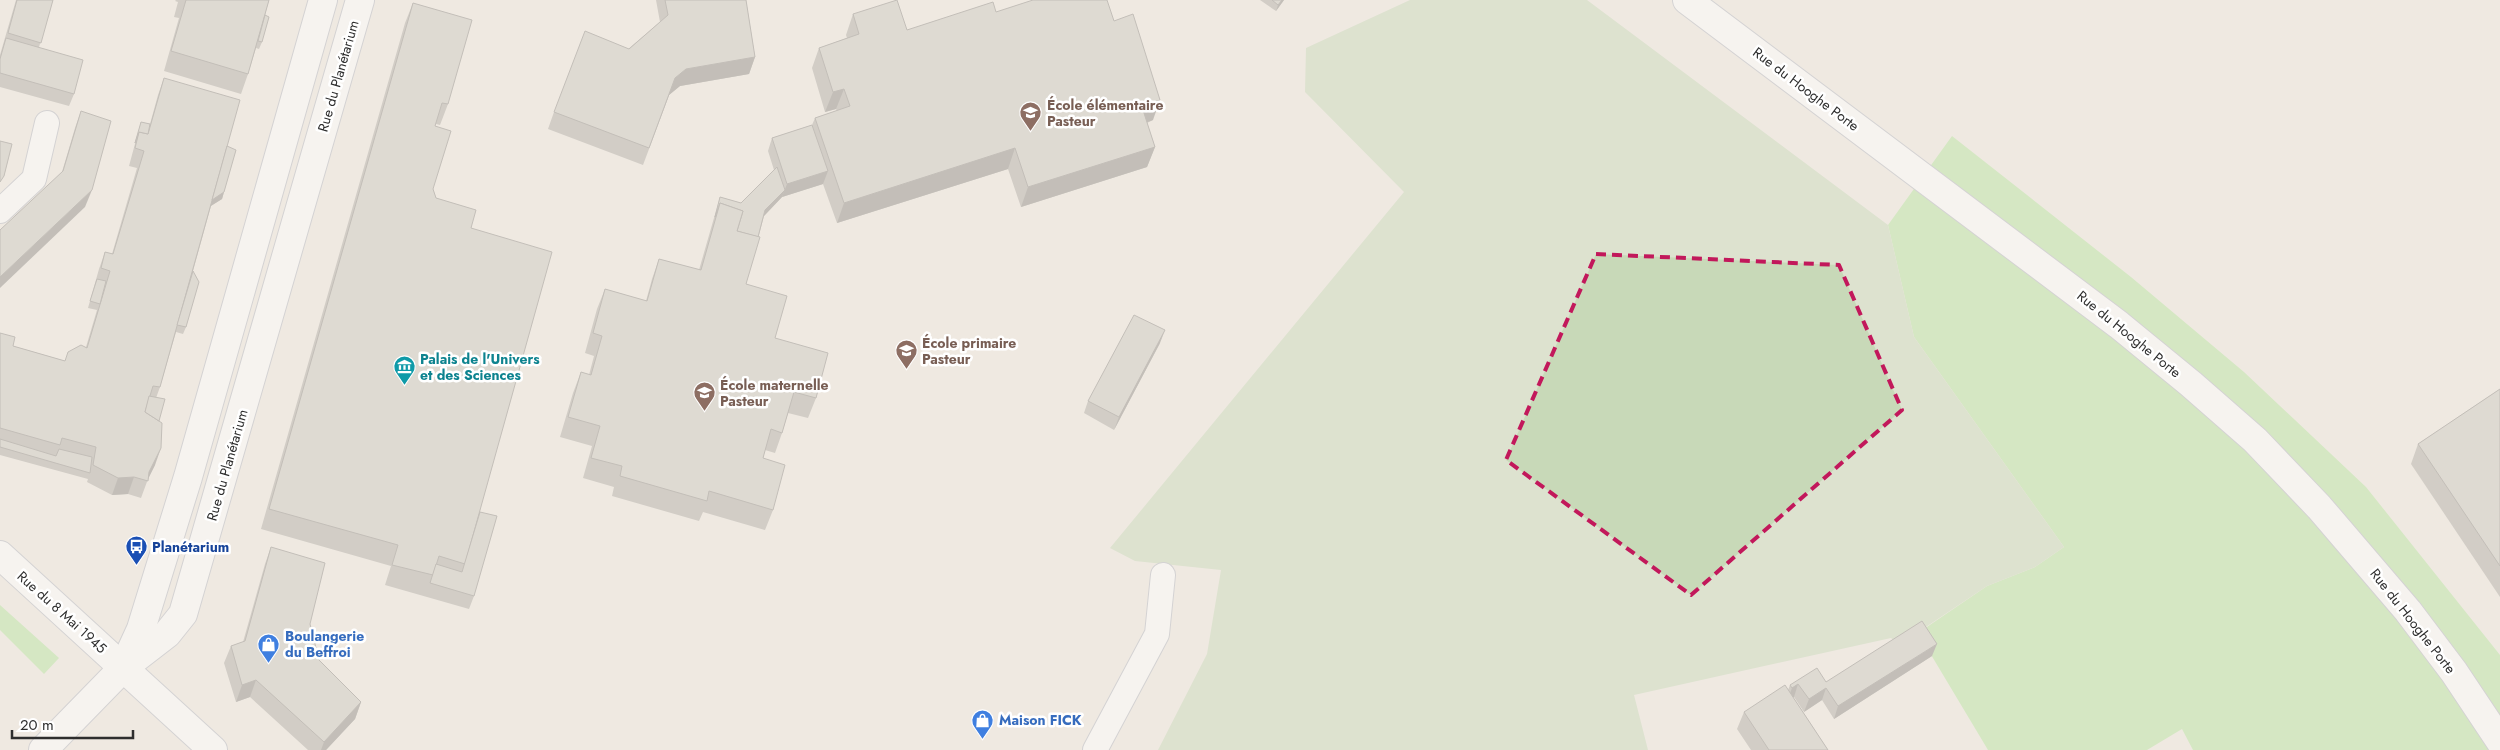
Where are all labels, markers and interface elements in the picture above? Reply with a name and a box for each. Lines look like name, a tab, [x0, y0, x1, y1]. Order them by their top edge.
street label: Rue du Planétarium	[313, 18, 363, 134]
street label: Rue du Hooghe Porte	[1749, 42, 1863, 136]
place label: École élémentaire Pasteur	[1047, 95, 1163, 131]
school or university icon: École élémentaire Pasteur	[1019, 101, 1043, 132]
street label: Rue du Hooghe Porte	[2073, 286, 2185, 382]
place label: École primaire Pasteur	[922, 333, 1016, 369]
school or university icon: École primaire Pasteur	[894, 339, 918, 370]
place label: Palais de l'Univers et des Sciences	[420, 349, 540, 385]
museum icon: Palais de l'Univers et des Sciences	[392, 355, 416, 386]
place label: École maternelle Pasteur	[720, 375, 829, 411]
school or university icon: École maternelle Pasteur	[692, 381, 716, 412]
street label: Rue du Planétarium	[202, 407, 252, 523]
bus stop icon: Planétarium	[124, 535, 148, 566]
place label: Planétarium	[152, 537, 229, 557]
street label: Rue du Hooghe Porte	[2366, 564, 2460, 678]
street label: Rue du 8 Mai 1945	[13, 566, 111, 658]
place label: Boulangerie du Beffroi	[285, 626, 364, 662]
shop icon: Boulangerie du Beffroi	[257, 632, 281, 663]
scale bar	[12, 708, 134, 740]
shop icon: Maison FICK	[971, 708, 995, 739]
place label: Maison FICK	[999, 710, 1082, 730]
text: 20 m	[20, 714, 54, 736]

